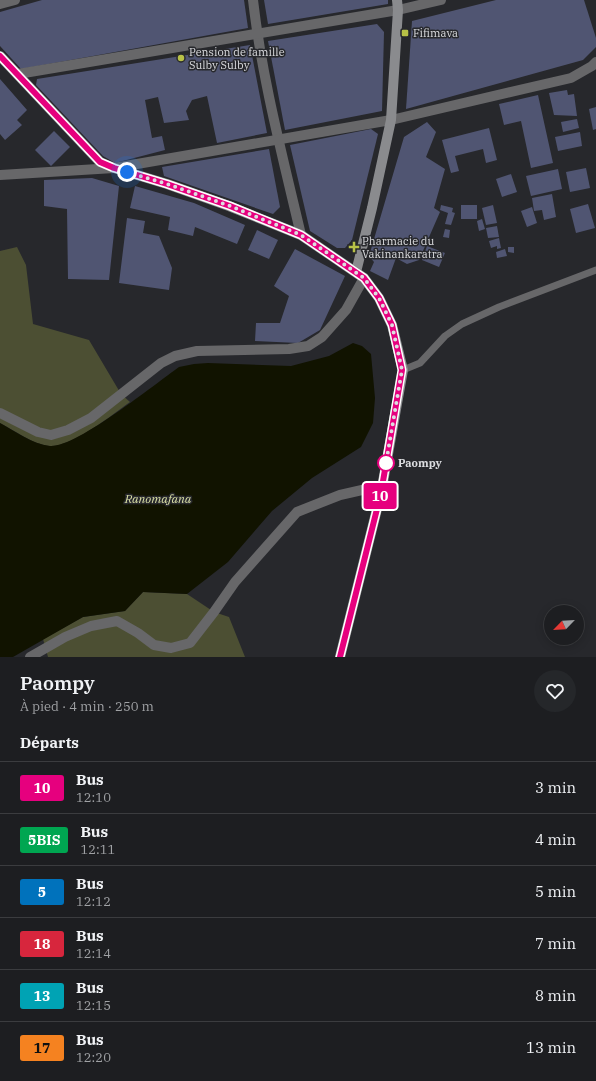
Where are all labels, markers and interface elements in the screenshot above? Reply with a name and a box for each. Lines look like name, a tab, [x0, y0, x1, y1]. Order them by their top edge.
place label: Fifimava	[413, 26, 458, 40]
marker: Fifimava	[400, 28, 410, 38]
place label: Pension de famille Sulby Sulby	[189, 45, 285, 72]
marker: Pension de famille Sulby Sulby	[176, 53, 186, 63]
your location	[117, 162, 137, 182]
place label: Pharmacie du Vakinankaratra	[362, 234, 443, 261]
marker: Pharmacie du Vakinankaratra	[349, 242, 359, 252]
marker: Paompy	[377, 454, 395, 472]
place label: Paompy	[398, 456, 443, 470]
line badge: 10	[362, 483, 398, 509]
text: 10	[372, 487, 388, 505]
water label: Ranomafana	[124, 491, 192, 506]
north arrow	[544, 605, 584, 645]
map controls	[544, 605, 584, 645]
button: heart	[534, 670, 576, 712]
text: Paompy	[20, 671, 95, 695]
text: À pied · 4 min · 250 m	[20, 698, 154, 715]
text: Départs	[20, 733, 79, 752]
text: Bus	[76, 770, 104, 789]
text: 3 min	[535, 778, 576, 797]
text: 10	[34, 779, 50, 797]
text: 12:10	[76, 789, 111, 806]
text: Bus	[80, 822, 108, 841]
text: 4 min	[535, 830, 576, 849]
text: 5BIS	[28, 831, 60, 849]
text: 12:11	[80, 841, 115, 858]
text: Bus	[76, 874, 104, 893]
text: 5 min	[535, 882, 576, 901]
text: 5	[38, 883, 46, 901]
text: 12:12	[76, 893, 111, 910]
text: Bus	[76, 926, 104, 945]
text: 7 min	[535, 934, 576, 953]
text: 18	[34, 935, 50, 953]
text: 12:14	[76, 945, 111, 962]
text: Bus	[76, 978, 104, 997]
text: 8 min	[535, 986, 576, 1005]
text: 13	[34, 987, 50, 1005]
text: 12:15	[76, 997, 111, 1014]
text: Bus	[76, 1030, 104, 1049]
text: 13 min	[526, 1038, 576, 1057]
text: 17	[34, 1039, 50, 1057]
text: 12:20	[76, 1049, 111, 1066]

